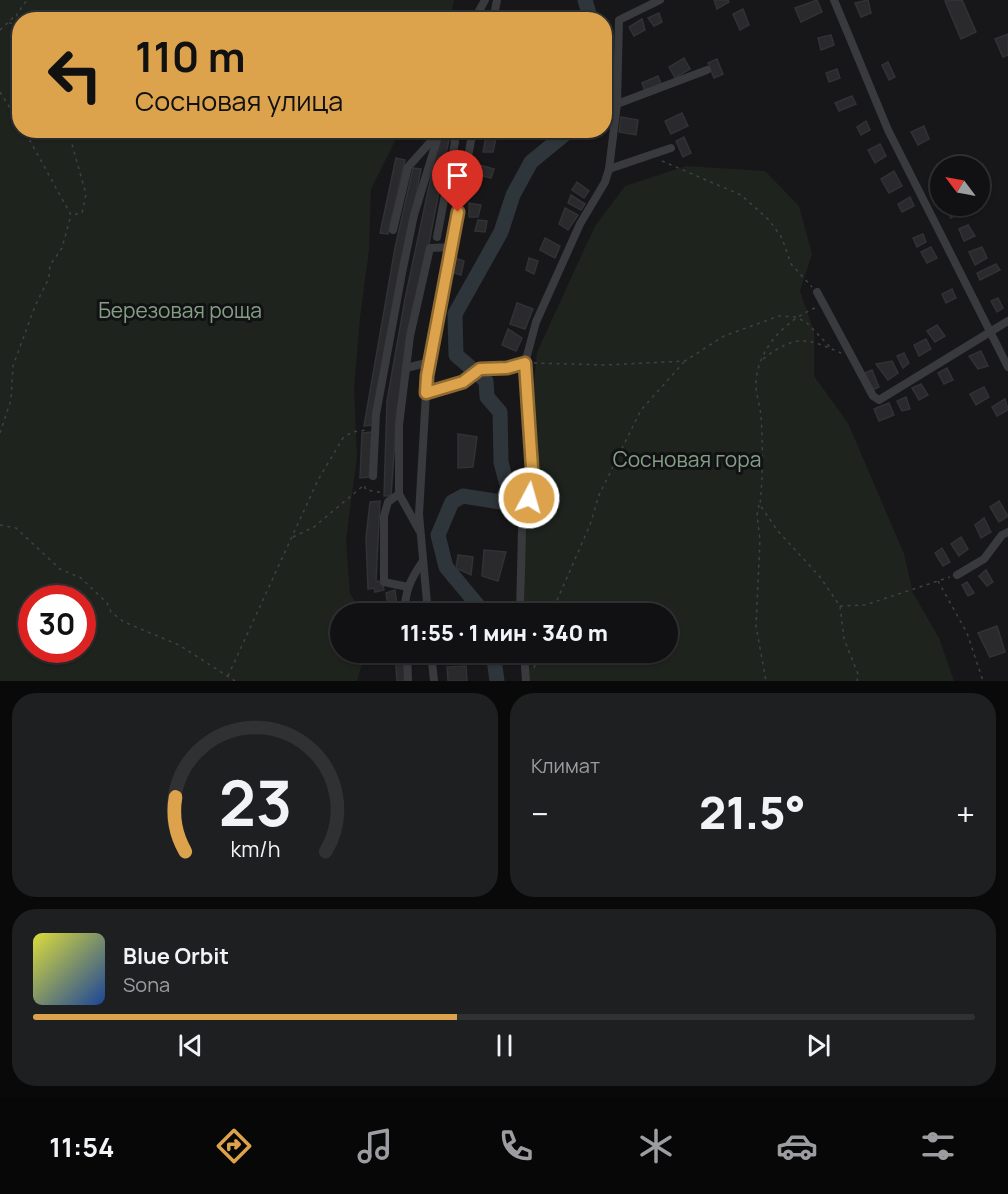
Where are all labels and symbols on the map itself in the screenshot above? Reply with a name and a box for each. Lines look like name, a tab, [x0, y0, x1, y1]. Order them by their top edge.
pin	[432, 150, 483, 212]
north arrow	[930, 156, 990, 216]
park label: Березовая роща	[98, 296, 262, 324]
park label: Сосновая гора	[613, 445, 761, 473]
position arrow	[497, 466, 561, 530]
speed limit sign: 30	[18, 585, 96, 663]

